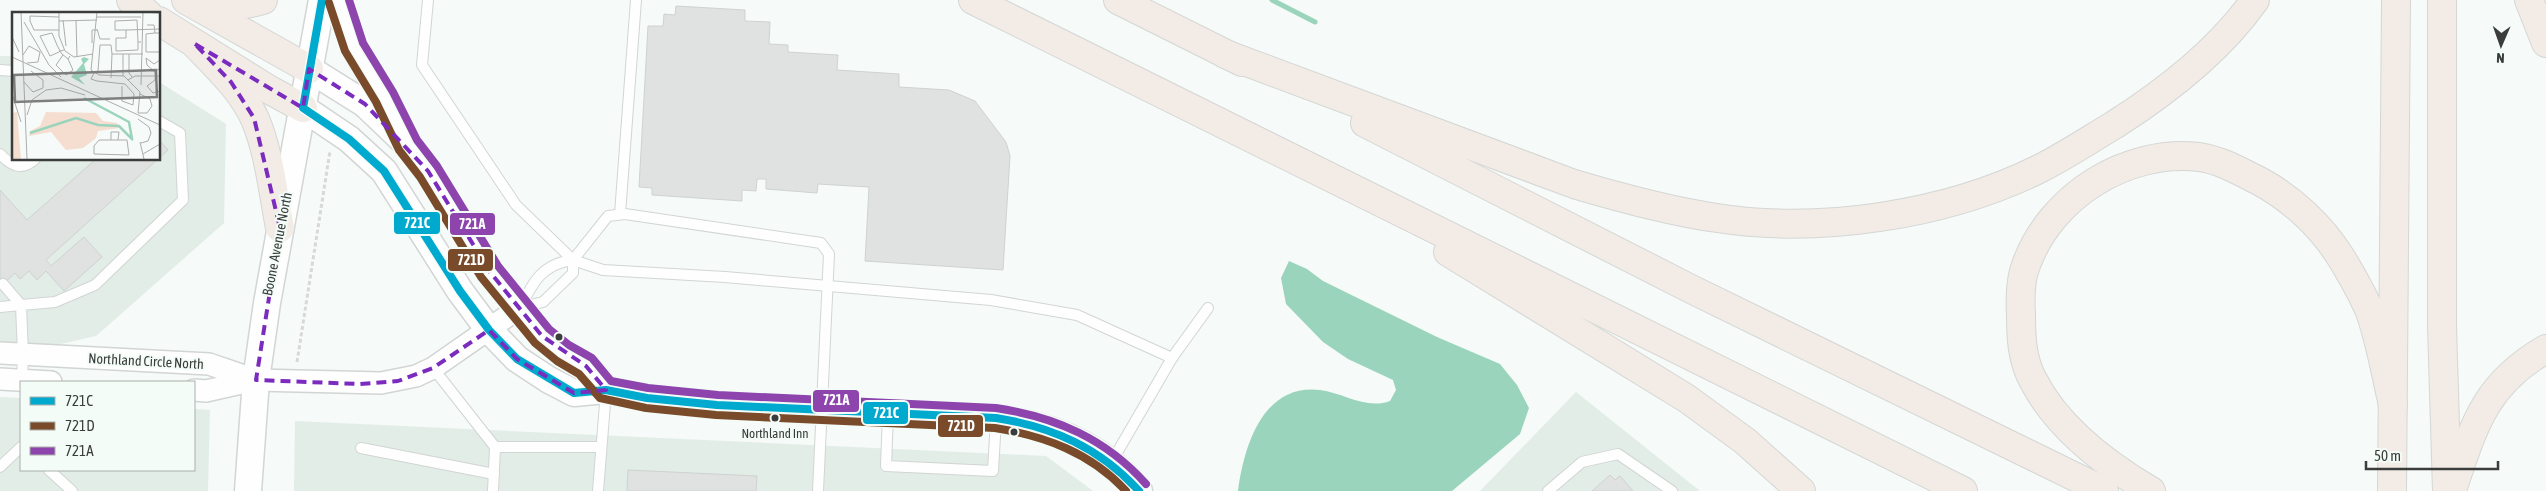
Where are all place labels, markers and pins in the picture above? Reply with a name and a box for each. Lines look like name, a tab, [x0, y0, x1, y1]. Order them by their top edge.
unlabelled marker	[554, 332, 564, 342]
marker: Northland Inn	[770, 413, 780, 423]
place label: Northland Inn	[741, 426, 809, 441]
unlabelled marker	[1009, 427, 1019, 437]

